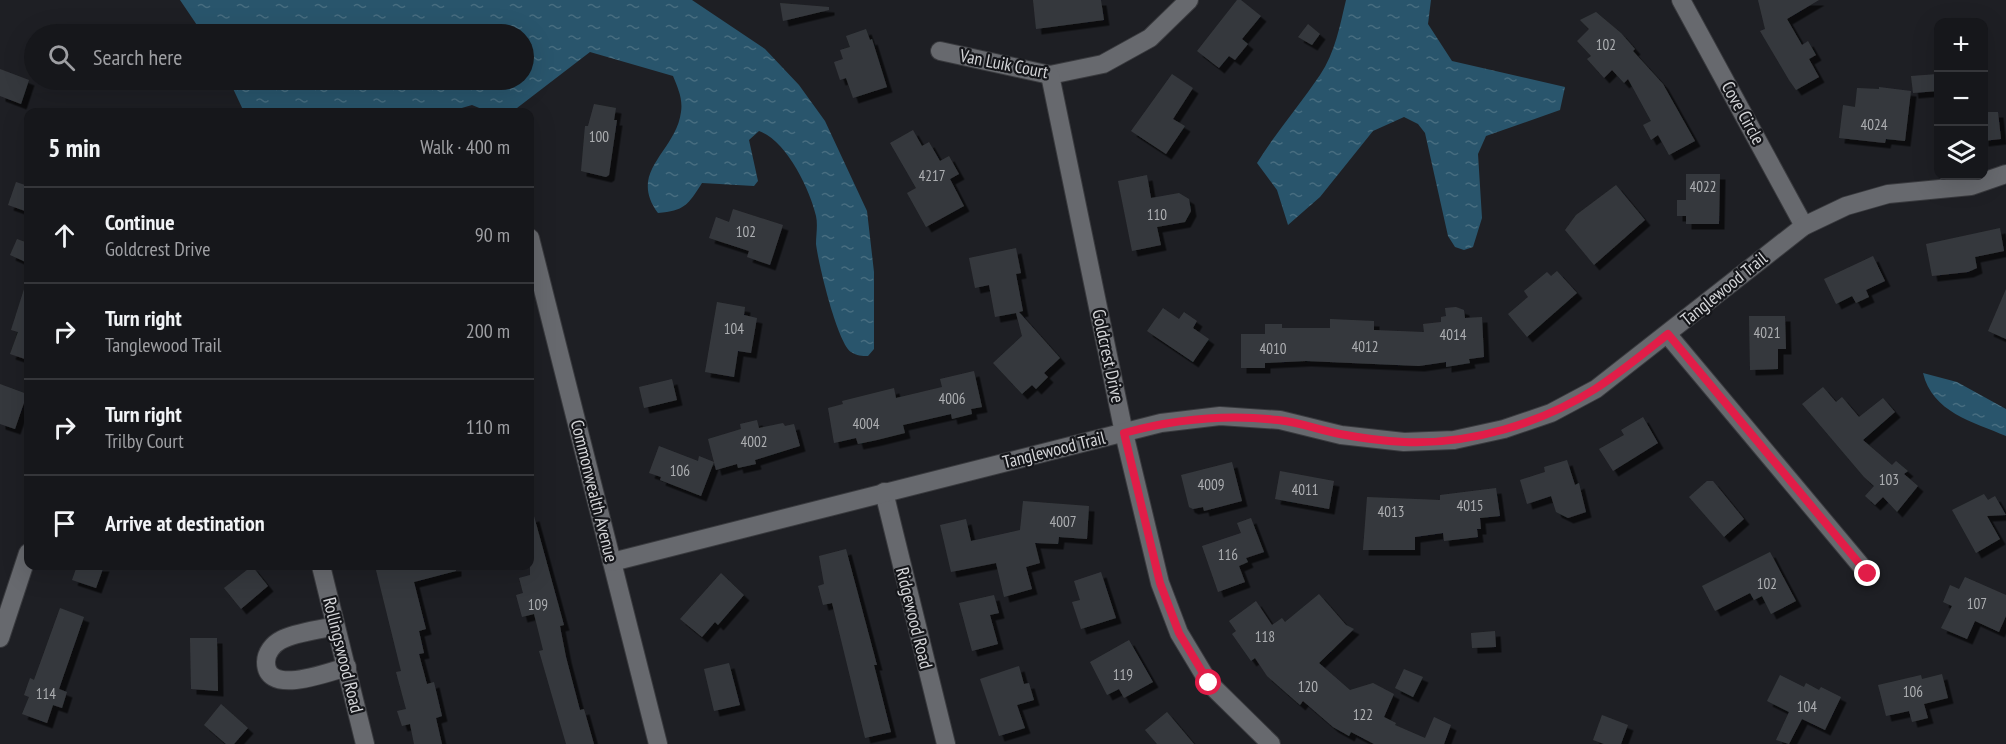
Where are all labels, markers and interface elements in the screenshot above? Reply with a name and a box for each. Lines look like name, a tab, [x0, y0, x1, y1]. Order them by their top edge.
map controls	[1934, 18, 1988, 180]
button: +	[1934, 18, 1988, 72]
search box	[24, 24, 534, 90]
house number: 102	[1596, 35, 1616, 54]
icon: search	[45, 41, 78, 74]
text: Search here	[93, 43, 182, 71]
street label: Van Luik Court	[957, 43, 1050, 83]
button: −	[1934, 72, 1988, 126]
street label: Cove Circle	[1717, 77, 1770, 148]
house number: 4024	[1860, 115, 1888, 134]
button: layers	[1934, 126, 1988, 180]
house number: 100	[589, 127, 609, 146]
text: 5 min	[48, 131, 101, 164]
text: Walk · 400 m	[420, 134, 510, 160]
house number: 4217	[918, 166, 946, 185]
house number: 4022	[1689, 177, 1717, 196]
house number: 110	[1147, 205, 1167, 224]
text: Continue	[105, 208, 175, 236]
icon: ahead	[48, 219, 81, 252]
text: 90 m	[475, 222, 510, 248]
house number: 102	[736, 222, 756, 241]
text: Goldcrest Drive	[105, 236, 211, 262]
street label: Tanglewood Trail	[1676, 246, 1772, 331]
text: Turn right	[105, 304, 182, 332]
street label: Goldcrest Drive	[1087, 307, 1130, 405]
icon: right	[48, 315, 81, 348]
text: 200 m	[466, 318, 510, 344]
house number: 104	[724, 319, 744, 338]
house number: 4021	[1753, 323, 1781, 342]
house number: 4014	[1439, 325, 1467, 344]
text: Tanglewood Trail	[105, 332, 221, 358]
house number: 4012	[1351, 337, 1379, 356]
house number: 4010	[1259, 339, 1287, 358]
house number: 4006	[938, 389, 966, 408]
text: Turn right	[105, 400, 182, 428]
icon: right	[48, 411, 81, 444]
text: 110 m	[466, 414, 510, 440]
house number: 4004	[852, 414, 880, 433]
street label: Commonwealth Avenue	[566, 417, 623, 564]
street label: Tanglewood Trail	[1000, 425, 1108, 473]
text: Trilby Court	[105, 428, 184, 454]
house number: 4002	[740, 432, 768, 451]
house number: 106	[670, 461, 690, 480]
house number: 103	[1879, 470, 1899, 489]
house number: 4009	[1197, 475, 1225, 494]
house number: 4011	[1291, 480, 1319, 499]
house number: 4015	[1456, 496, 1484, 515]
house number: 4013	[1377, 502, 1405, 521]
icon: arrive	[48, 507, 81, 540]
text: Arrive at destination	[105, 509, 265, 537]
house number: 4007	[1049, 512, 1077, 531]
house number: 116	[1218, 545, 1238, 564]
route end	[1854, 560, 1880, 586]
street label: Ridgewood Road	[891, 565, 938, 671]
house number: 102	[1757, 574, 1777, 593]
house number: 107	[1967, 594, 1987, 613]
street label: Rollingswood Road	[318, 595, 369, 715]
house number: 109	[528, 595, 548, 614]
house number: 118	[1255, 627, 1275, 646]
house number: 119	[1113, 665, 1133, 684]
route start	[1195, 669, 1221, 695]
house number: 120	[1298, 677, 1318, 696]
house number: 106	[1903, 682, 1923, 701]
house number: 114	[36, 684, 56, 703]
house number: 104	[1797, 697, 1817, 716]
house number: 122	[1353, 705, 1373, 724]

